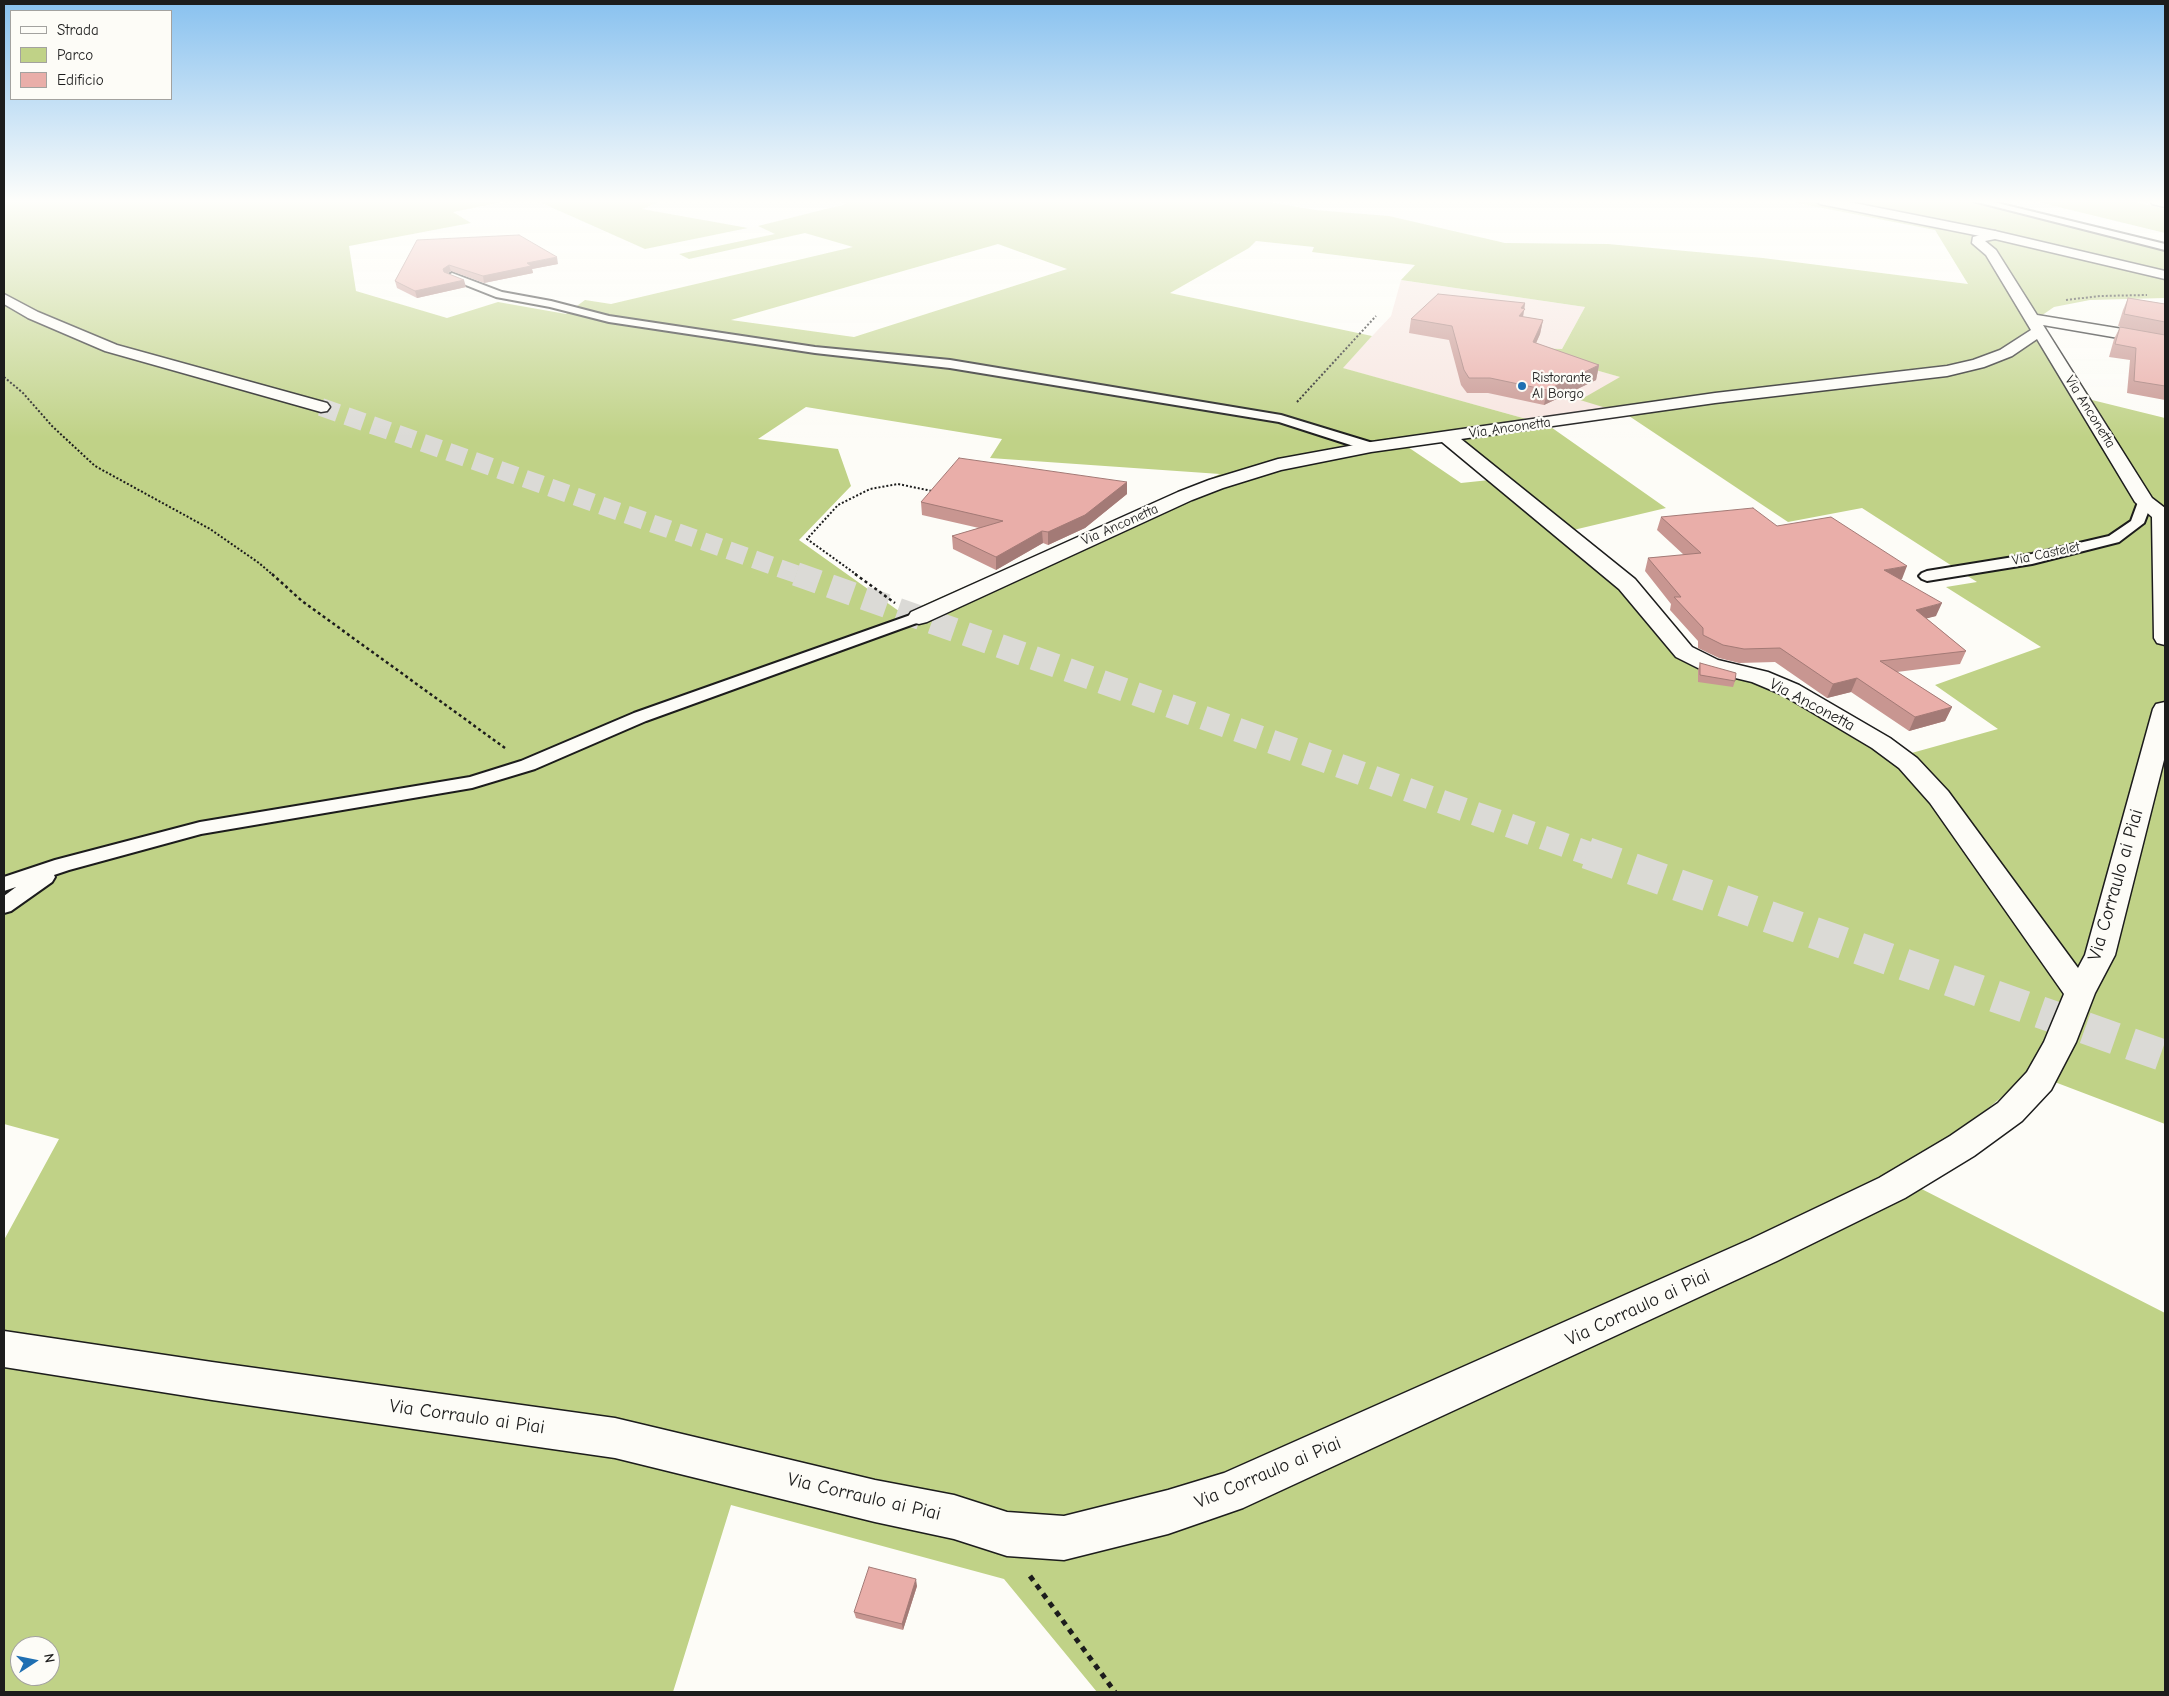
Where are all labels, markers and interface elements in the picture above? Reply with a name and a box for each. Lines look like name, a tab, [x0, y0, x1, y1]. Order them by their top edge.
legend	[10, 10, 172, 100]
text: Strada	[57, 21, 99, 39]
text: Parco	[57, 46, 93, 64]
text: Edificio	[57, 71, 104, 89]
place label: Ristorante Al Borgo	[1532, 370, 1591, 402]
street label: Via Anconetta	[2061, 373, 2119, 451]
marker: Ristorante Al Borgo	[1516, 380, 1528, 392]
street label: Via Anconetta	[1468, 414, 1552, 442]
street label: Via Anconetta	[1079, 501, 1161, 549]
street label: Via Castelet	[2011, 539, 2081, 569]
street label: Via Anconetta	[1766, 674, 1858, 736]
street label: Via Corraulo ai Piai	[2083, 807, 2149, 963]
street label: Via Corraulo ai Piai	[1562, 1265, 1714, 1351]
street label: Via Corraulo ai Piai	[388, 1395, 546, 1439]
street label: Via Corraulo ai Piai	[1191, 1432, 1345, 1514]
street label: Via Corraulo ai Piai	[785, 1468, 943, 1526]
north arrow	[10, 1636, 60, 1686]
text: N	[40, 1652, 58, 1664]

